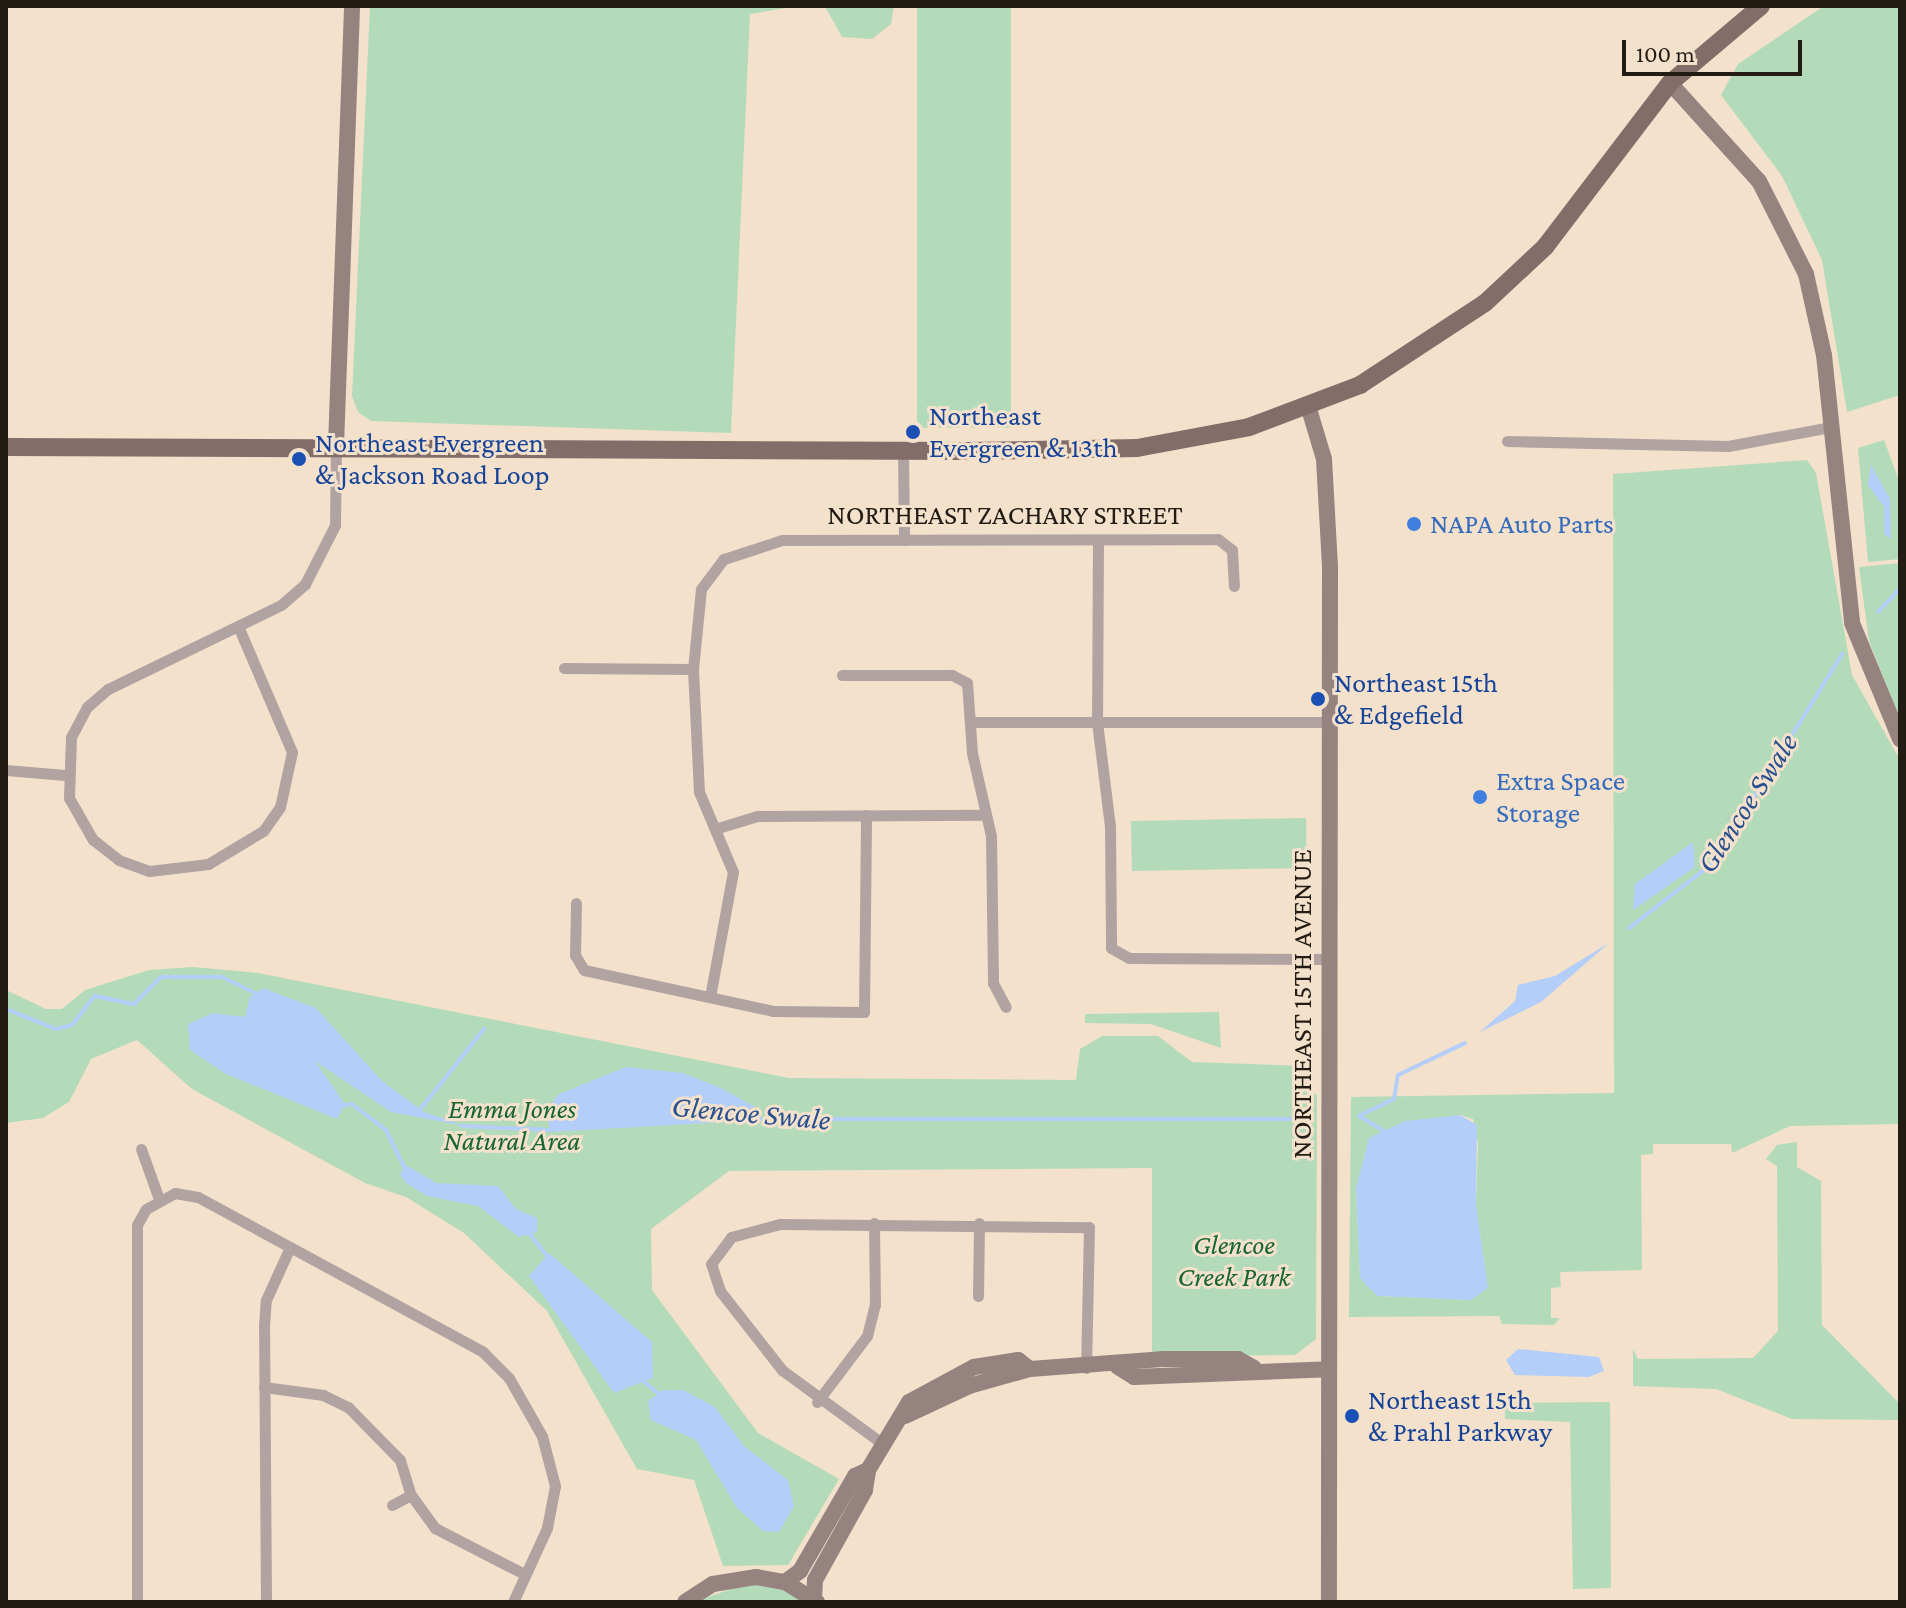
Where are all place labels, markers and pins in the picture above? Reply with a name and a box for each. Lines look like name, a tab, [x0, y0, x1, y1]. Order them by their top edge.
place label: Northeast Evergreen & 13th	[929, 399, 1117, 465]
marker: Northeast Evergreen & 13th	[904, 423, 922, 441]
place label: Northeast Evergreen & Jackson Road Loop	[315, 426, 549, 492]
marker: Northeast Evergreen & Jackson Road Loop	[290, 450, 308, 468]
place label: NAPA Auto Parts	[1430, 507, 1614, 541]
marker: NAPA Auto Parts	[1405, 515, 1423, 533]
place label: Northeast 15th & Edgefield	[1334, 666, 1498, 732]
marker: Northeast 15th & Edgefield	[1309, 690, 1327, 708]
place label: Extra Space Storage	[1496, 764, 1625, 830]
marker: Extra Space Storage	[1471, 788, 1489, 806]
place label: Northeast 15th & Prahl Parkway	[1368, 1383, 1552, 1449]
marker: Northeast 15th & Prahl Parkway	[1343, 1407, 1361, 1425]

